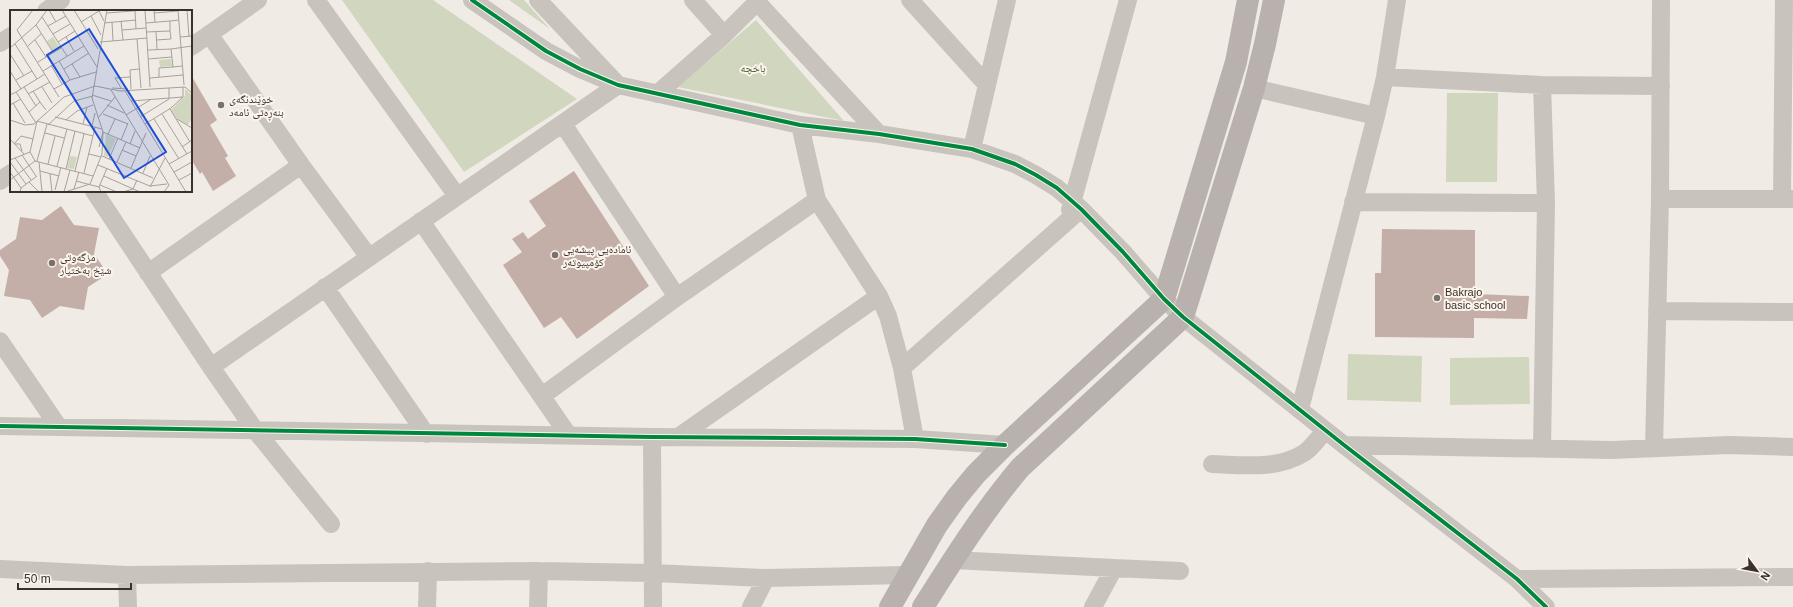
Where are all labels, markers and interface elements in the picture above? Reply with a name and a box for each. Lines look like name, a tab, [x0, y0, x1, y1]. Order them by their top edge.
inset map	[10, 10, 192, 192]
park label: باخچە	[740, 62, 766, 75]
place label: خوێندنگەی بنەڕەتی ئامەد	[229, 93, 284, 121]
marker: خوێندنگەی بنەڕەتی ئامەد	[216, 100, 226, 110]
place label: ئامادەیی پیشەیی کۆمپیوتەر	[562, 243, 631, 269]
marker: ئامادەیی پیشەیی کۆمپیوتەر	[550, 250, 560, 260]
place label: مزگەوتی شێخ بەختیار	[59, 251, 112, 277]
marker: مزگەوتی شێخ بەختیار	[47, 258, 57, 268]
place label: Bakrajo basic school	[1445, 286, 1506, 311]
marker: Bakrajo basic school	[1432, 293, 1442, 303]
north arrow	[1737, 551, 1777, 591]
scale bar	[18, 565, 131, 591]
text: N	[1758, 570, 1773, 583]
text: 50 m	[24, 572, 51, 586]

